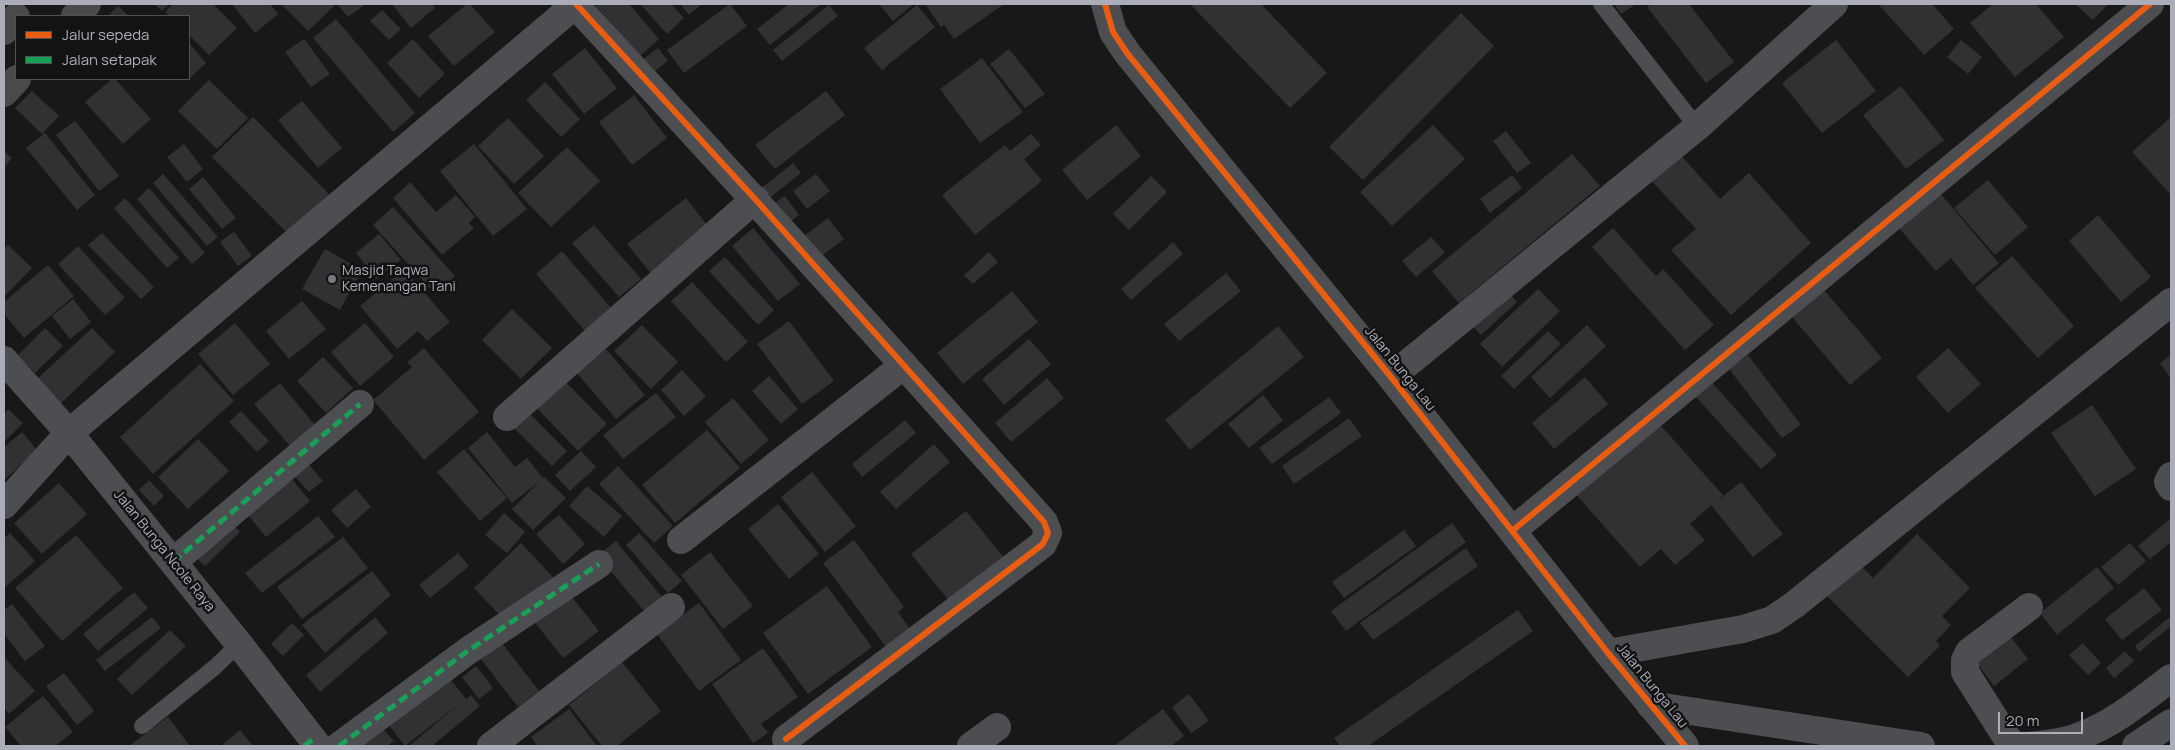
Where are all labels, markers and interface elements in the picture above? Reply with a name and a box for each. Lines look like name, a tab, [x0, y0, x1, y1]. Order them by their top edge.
legend	[15, 15, 190, 80]
text: Jalur sepeda	[62, 24, 149, 45]
text: Jalan setapak	[62, 49, 157, 70]
place label: Masjid Taqwa Kemenangan Tani	[342, 263, 456, 296]
marker: Masjid Taqwa Kemenangan Tani	[326, 273, 338, 285]
street label: Jalan Bunga Lau	[1361, 323, 1439, 415]
street label: Jalan Bunga Ncole Raya	[110, 487, 218, 615]
street label: Jalan Bunga Lau	[1613, 640, 1691, 732]
scale bar	[2000, 702, 2085, 734]
text: 20 m	[2006, 710, 2039, 731]

